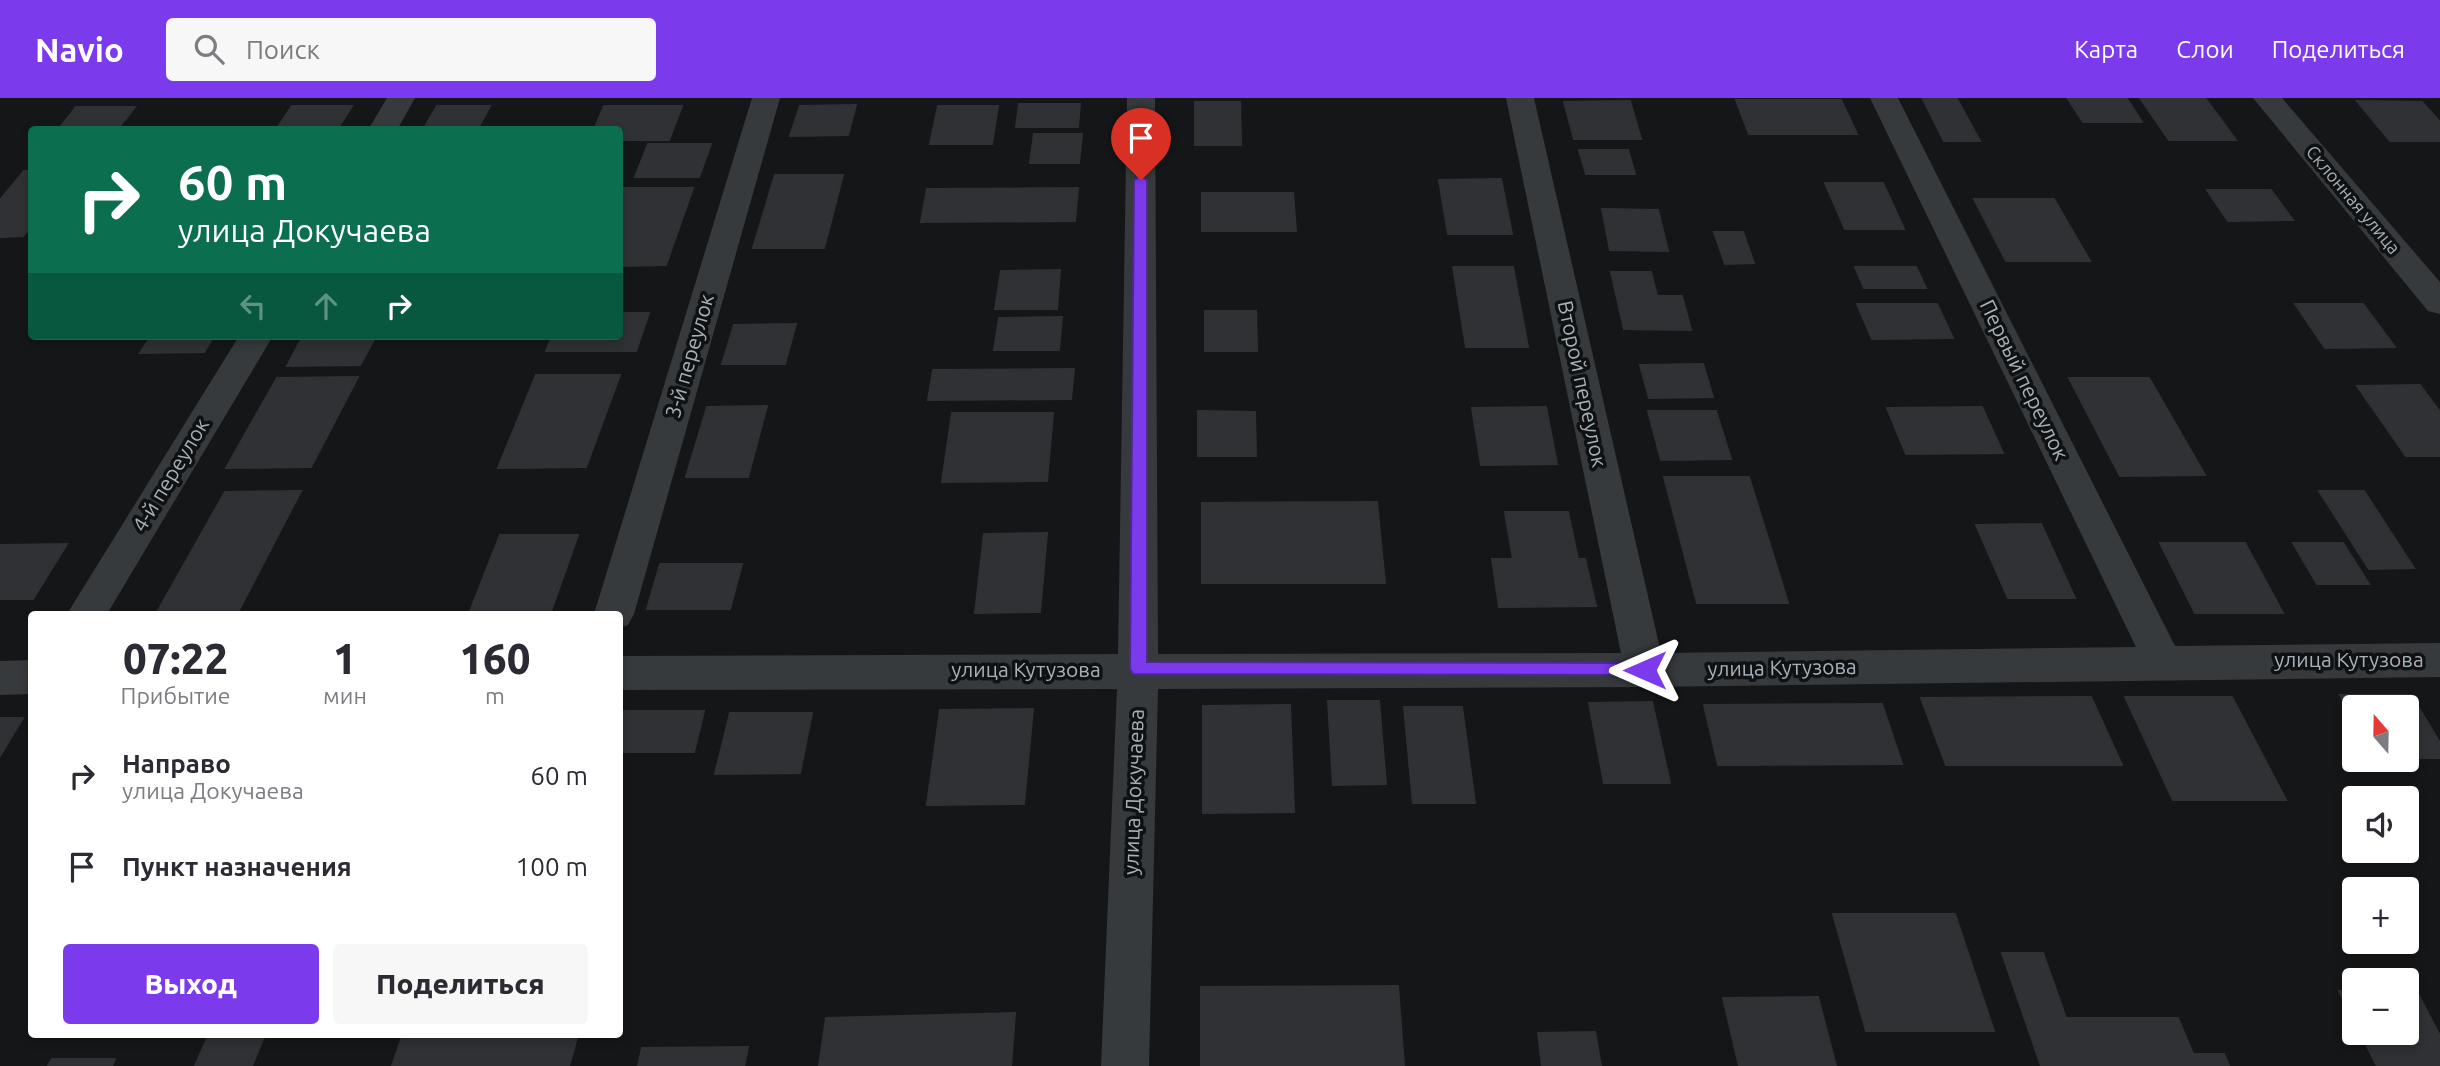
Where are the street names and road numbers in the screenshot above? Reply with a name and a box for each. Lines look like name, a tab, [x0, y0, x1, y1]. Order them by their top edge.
street label: Склонная улица	[2303, 141, 2405, 258]
street label: 3-й переулок	[660, 291, 718, 420]
street label: Первый переулок	[1976, 295, 2074, 464]
street label: Второй переулок	[1554, 298, 1612, 469]
street label: 4-й переулок	[127, 413, 213, 535]
street label: улица Кутузова	[2274, 647, 2424, 671]
street label: улица Кутузова	[1707, 654, 1857, 680]
street label: улица Кутузова	[951, 657, 1101, 681]
street label: улица Докучаева	[1118, 709, 1148, 875]

